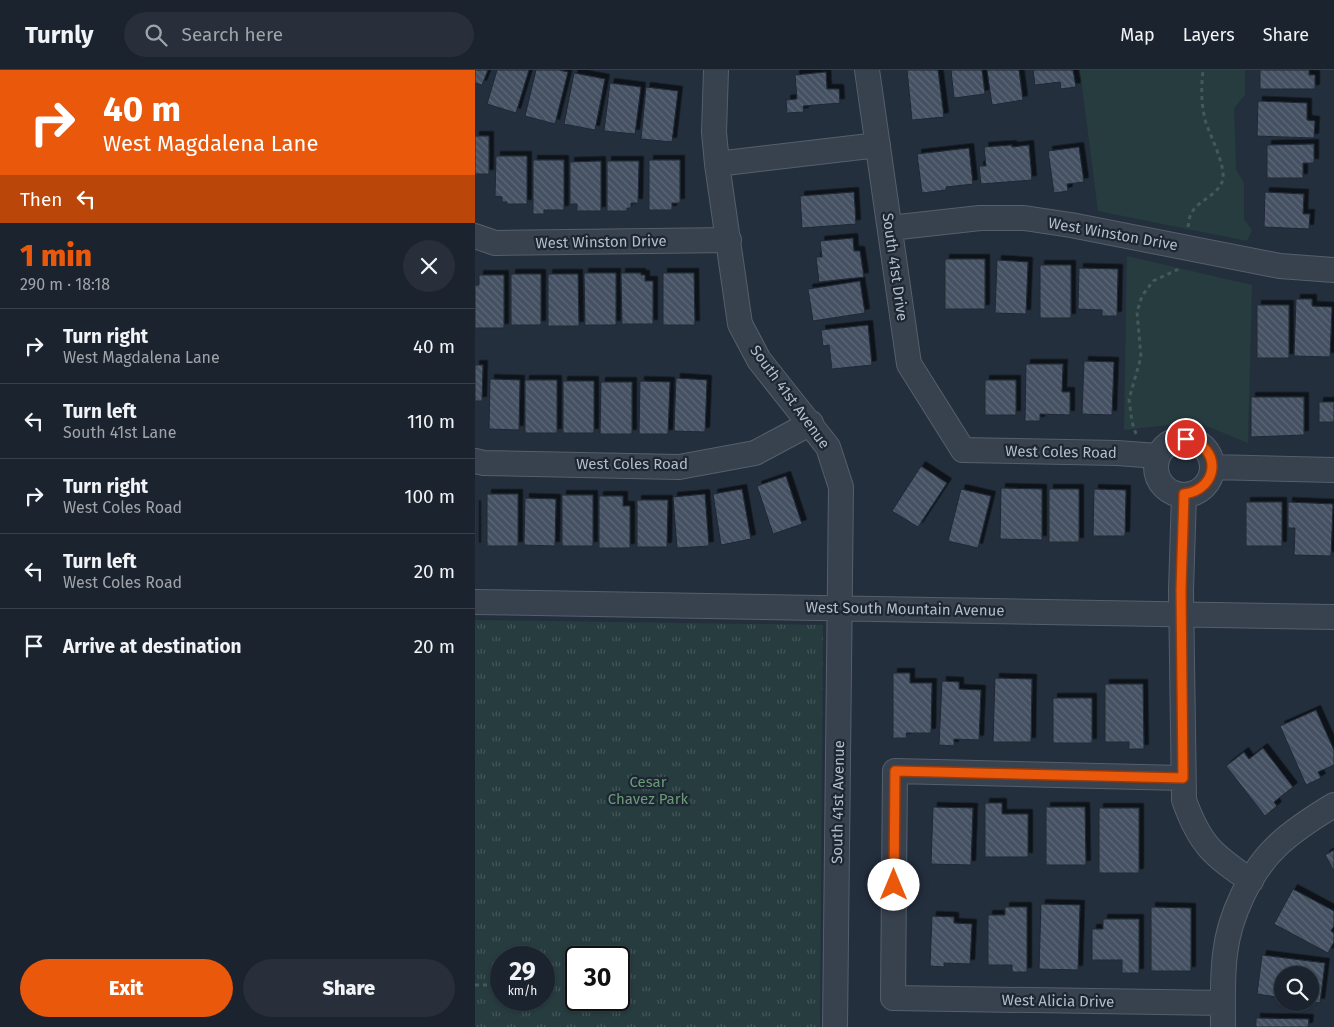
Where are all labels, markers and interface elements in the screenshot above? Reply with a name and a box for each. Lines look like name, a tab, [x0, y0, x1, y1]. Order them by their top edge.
search box	[124, 12, 474, 57]
text: Turnly	[25, 21, 94, 49]
icon: search	[142, 21, 170, 49]
text: Search here	[182, 23, 283, 46]
text: Map	[1120, 24, 1155, 46]
text: Layers	[1183, 24, 1235, 46]
text: Share	[1263, 24, 1309, 46]
text: 40 m	[103, 88, 181, 130]
icon: right	[20, 90, 85, 155]
text: West Magdalena Lane	[103, 130, 318, 157]
icon: left	[72, 185, 100, 213]
text: Then	[20, 188, 62, 211]
street label: South 41st Drive	[879, 212, 911, 322]
street label: West Winston Drive	[1047, 214, 1179, 254]
street label: West Winston Drive	[535, 232, 667, 252]
text: 1 min	[20, 238, 92, 274]
button: close	[403, 240, 455, 292]
text: 290 m · 18:18	[20, 275, 110, 294]
text: Turn right	[63, 325, 148, 348]
icon: right	[20, 332, 48, 360]
text: 40 m	[413, 335, 455, 358]
street label: South 41st Avenue	[746, 342, 834, 452]
text: West Magdalena Lane	[63, 348, 220, 367]
text: Turn left	[63, 400, 137, 423]
icon: left	[20, 407, 48, 435]
text: 110 m	[407, 410, 455, 433]
pin	[1165, 418, 1207, 460]
text: South 41st Lane	[63, 423, 176, 442]
icon: arrive	[1172, 425, 1200, 453]
street label: West Coles Road	[1005, 442, 1117, 462]
street label: West Coles Road	[576, 455, 688, 473]
text: Turn right	[63, 475, 148, 498]
icon: right	[20, 482, 48, 510]
text: 100 m	[404, 485, 455, 508]
text: West Coles Road	[63, 498, 182, 517]
text: Turn left	[63, 550, 137, 573]
icon: left	[20, 557, 48, 585]
text: 20 m	[414, 560, 455, 583]
text: West Coles Road	[63, 573, 182, 592]
street label: West South Mountain Avenue	[805, 598, 1005, 620]
icon: arrive	[20, 632, 48, 660]
text: Arrive at destination	[63, 635, 242, 658]
text: 20 m	[414, 635, 455, 658]
street label: South 41st Avenue	[828, 740, 848, 864]
park label: Cesar Chavez Park	[608, 773, 689, 808]
position arrow	[867, 858, 919, 910]
speed limit sign: 30	[565, 946, 630, 1011]
text: 29	[509, 957, 536, 987]
button: Exit	[20, 959, 233, 1017]
button: Share	[243, 959, 455, 1017]
map controls	[1274, 966, 1319, 1011]
button: search	[1274, 966, 1319, 1011]
text: km/h	[508, 984, 537, 998]
street label: West Alicia Drive	[1001, 991, 1115, 1011]

